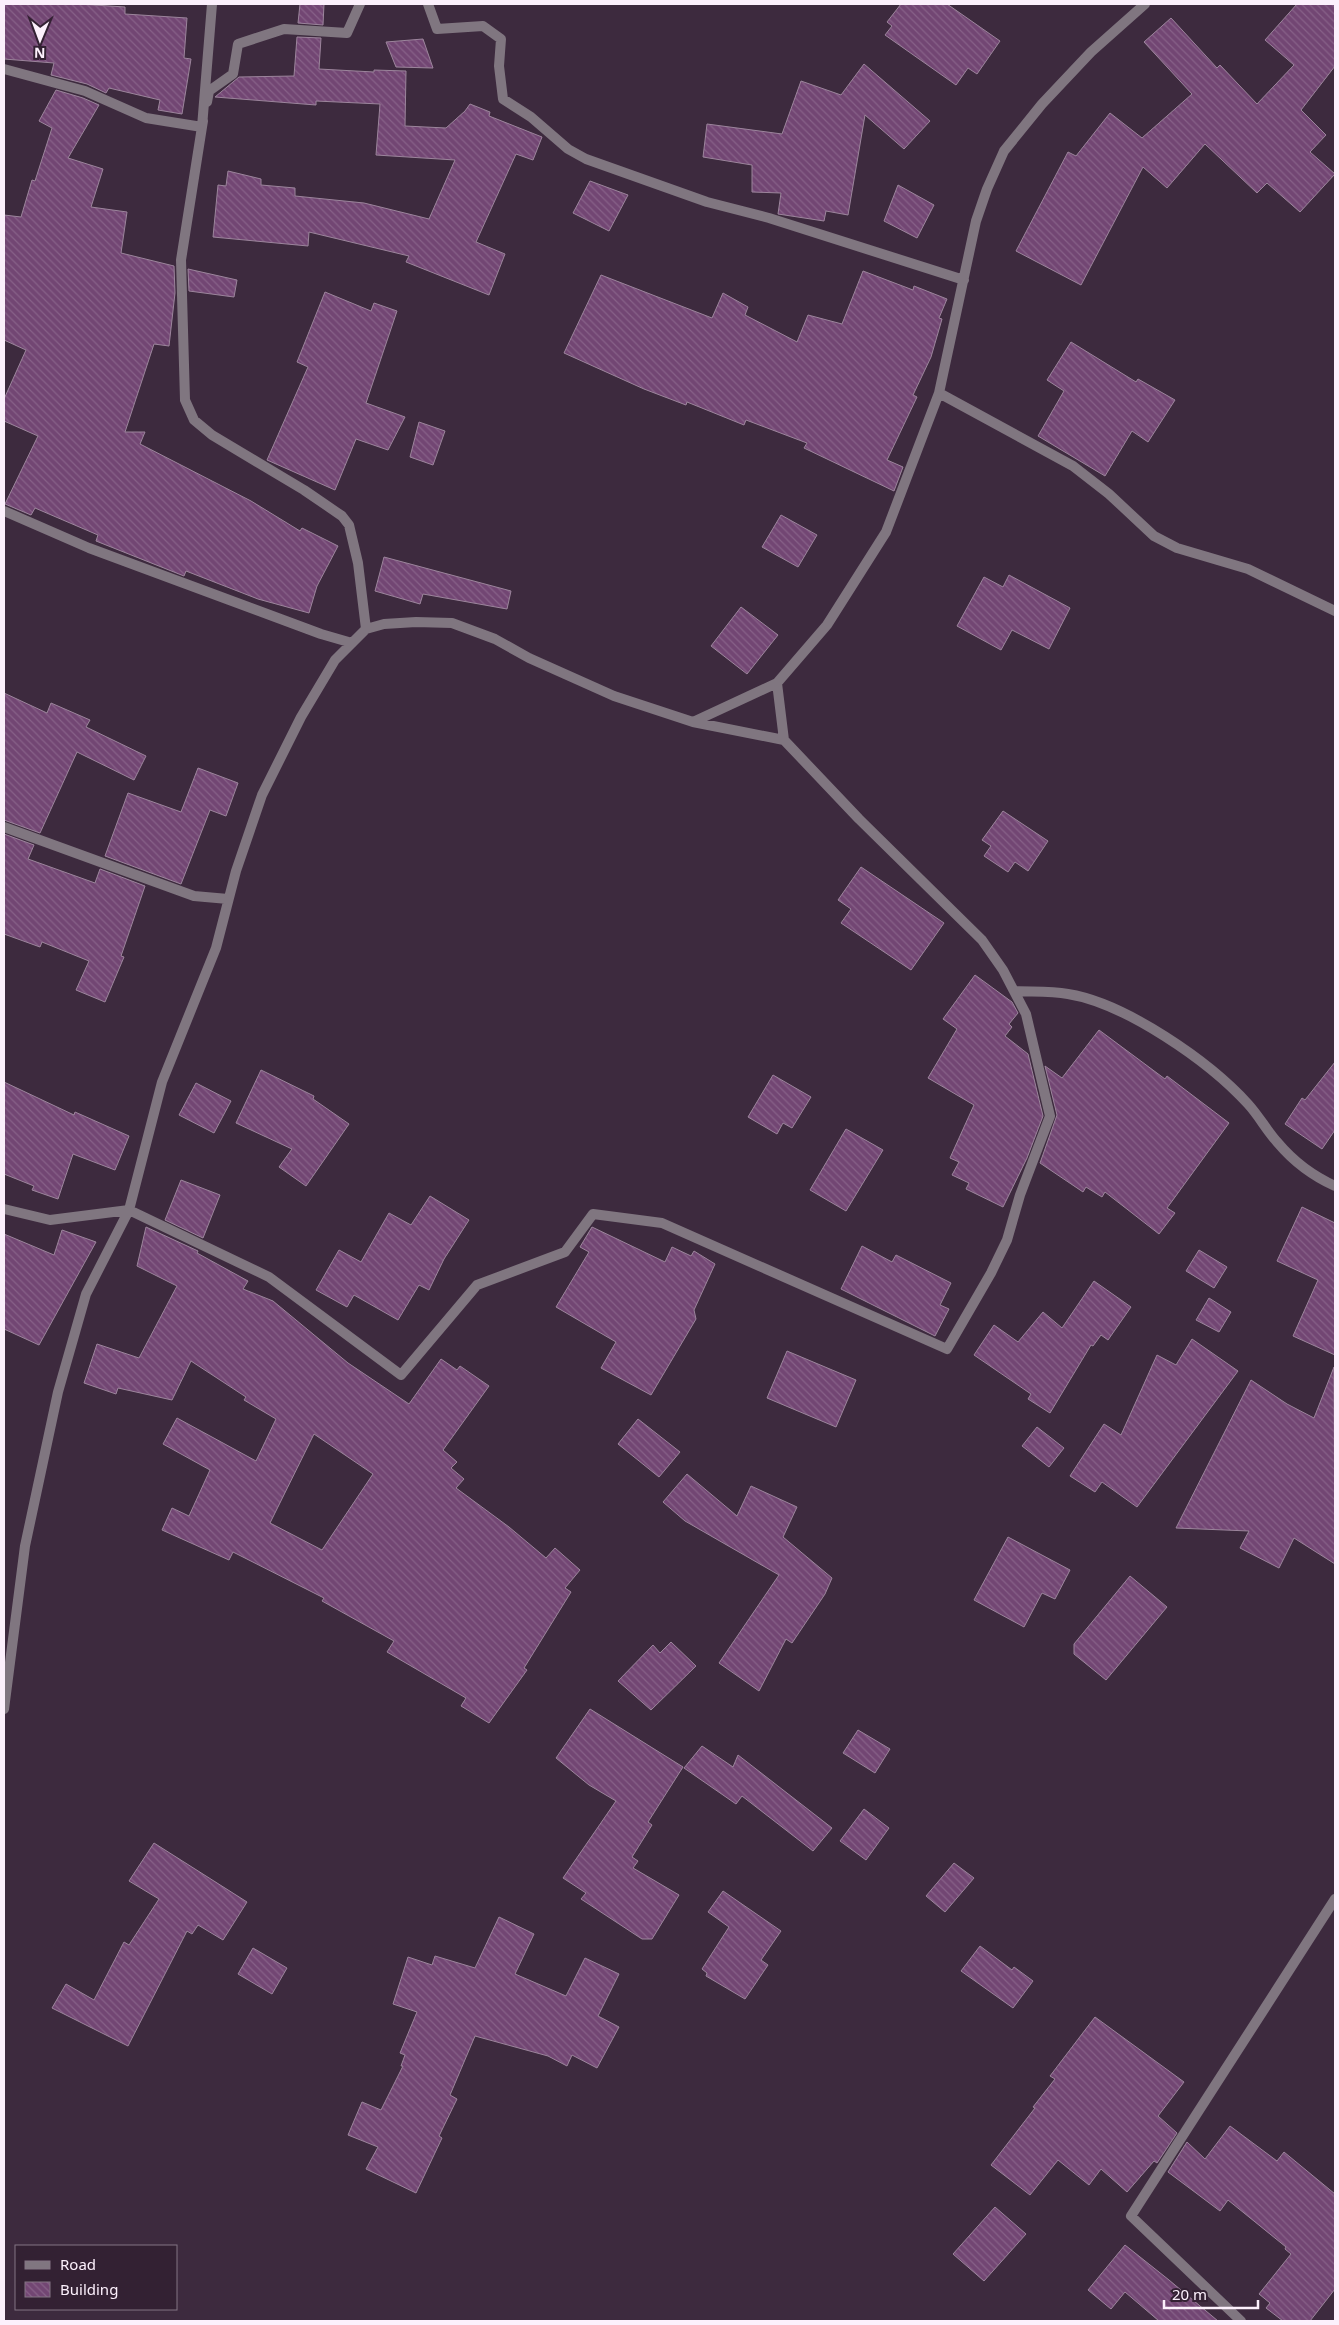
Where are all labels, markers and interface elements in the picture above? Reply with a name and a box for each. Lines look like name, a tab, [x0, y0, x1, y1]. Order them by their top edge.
north arrow	[15, 15, 65, 65]
text: N	[34, 44, 46, 63]
legend	[15, 2245, 178, 2310]
text: Road	[60, 2254, 96, 2274]
scale bar	[1164, 2278, 1258, 2310]
text: Building	[60, 2279, 118, 2299]
text: 20 m	[1172, 2284, 1207, 2304]

